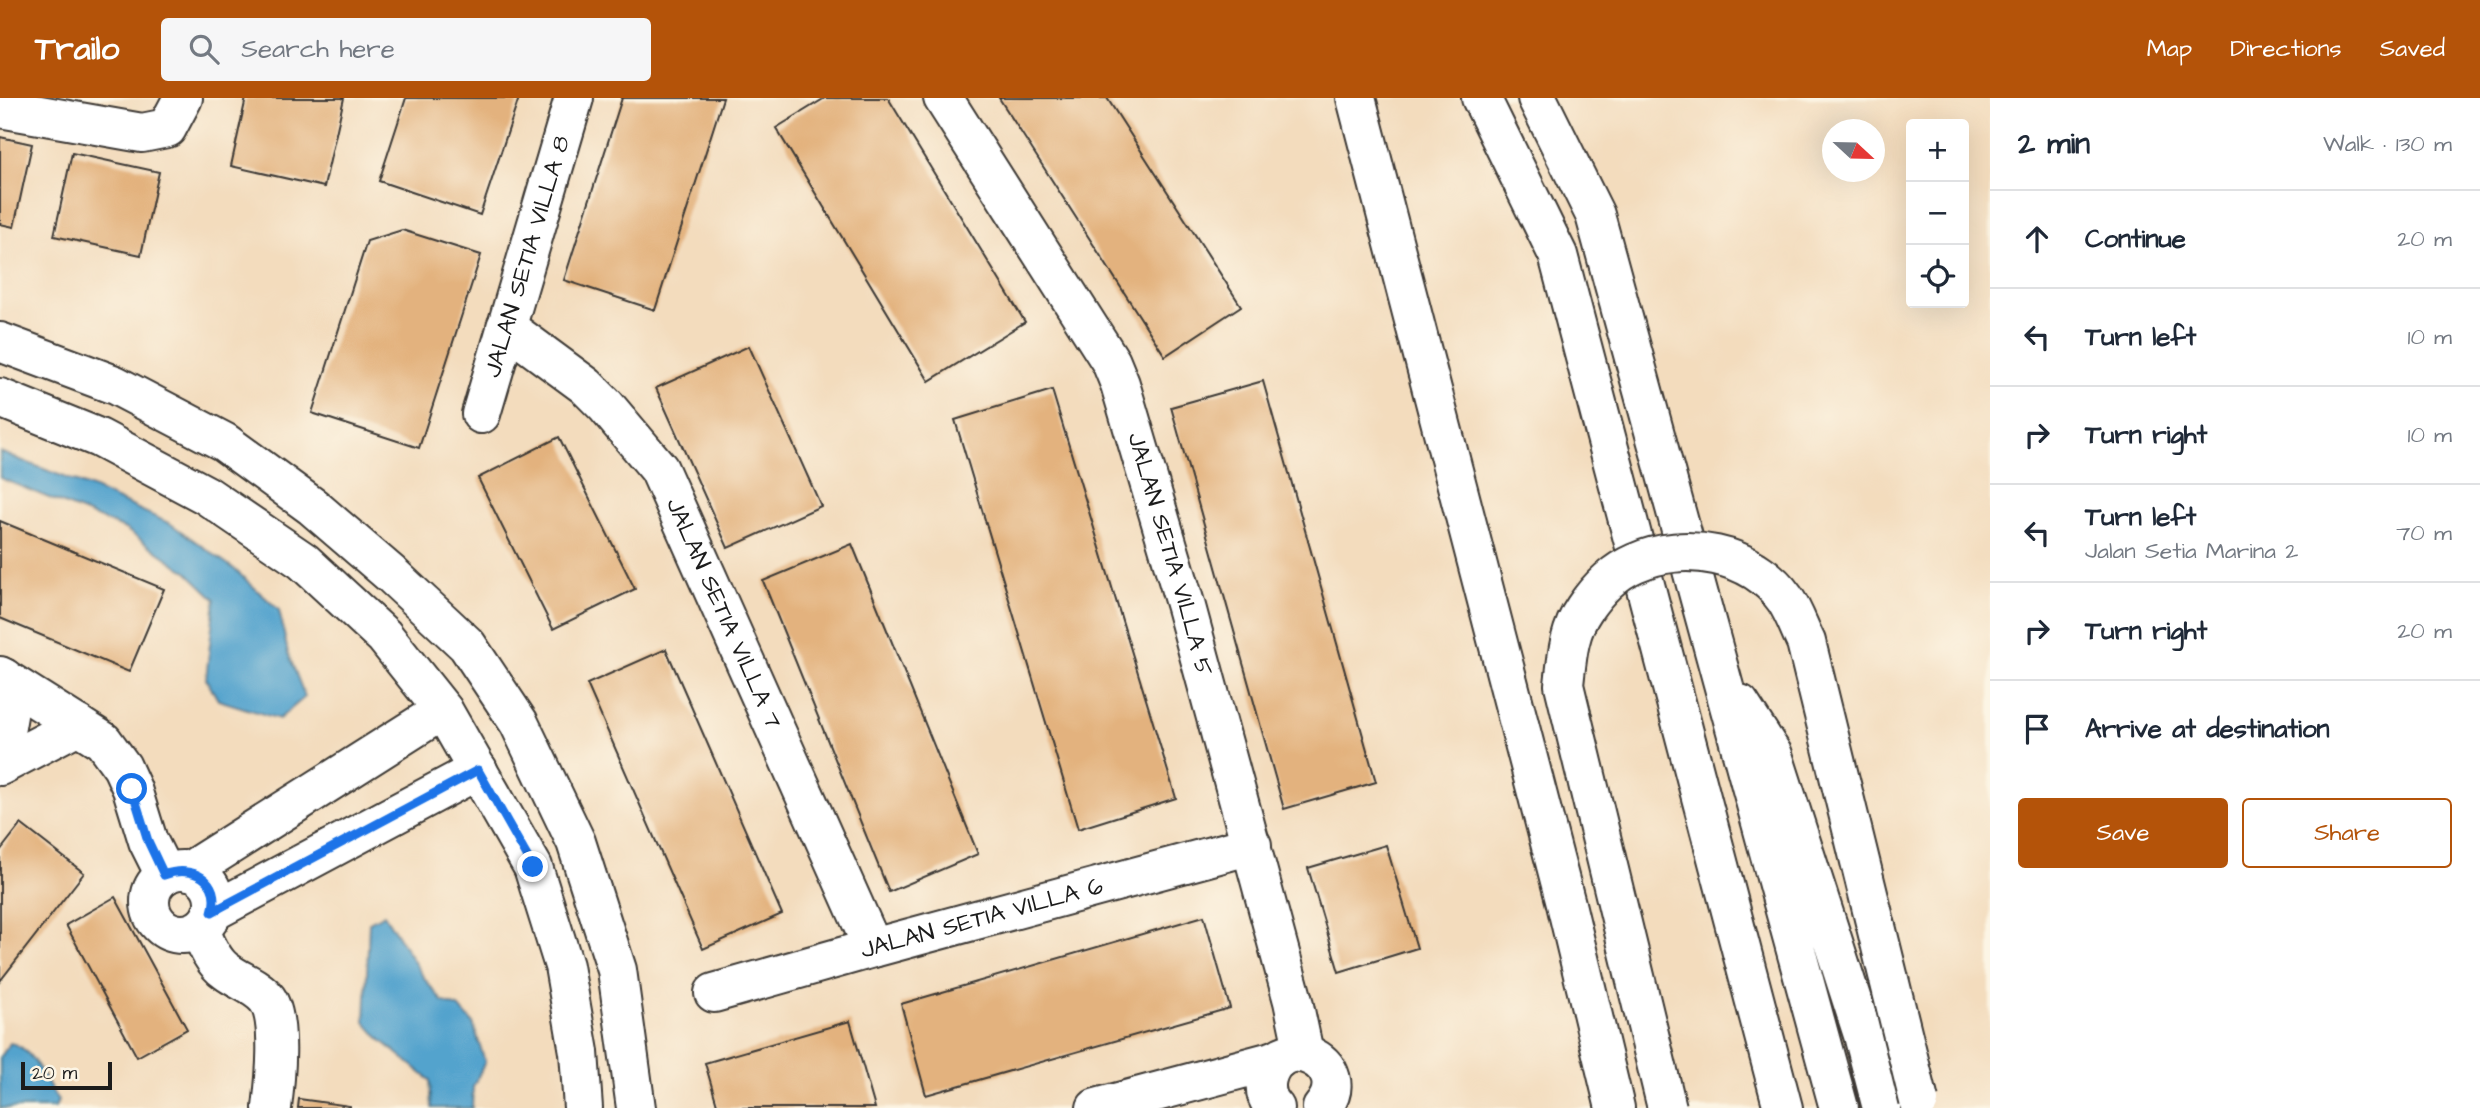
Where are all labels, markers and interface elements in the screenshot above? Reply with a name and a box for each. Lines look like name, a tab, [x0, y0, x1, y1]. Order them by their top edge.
search box	[161, 18, 651, 81]
text: Trailo	[35, 26, 119, 72]
icon: search	[185, 30, 223, 68]
text: Search here	[241, 31, 395, 67]
text: Map	[2147, 32, 2192, 66]
text: Directions	[2230, 32, 2342, 66]
text: Saved	[2380, 32, 2445, 66]
north arrow	[1822, 119, 1885, 182]
map controls	[1906, 119, 1969, 308]
button: +	[1906, 119, 1969, 182]
text: 2 min	[2018, 123, 2090, 165]
text: Walk · 130 m	[2323, 128, 2452, 160]
street label: JALAN SETIA VILLA 8	[476, 132, 579, 382]
button: −	[1906, 182, 1969, 245]
icon: ahead	[2018, 220, 2056, 258]
text: Continue	[2085, 221, 2186, 257]
text: 20 m	[2397, 223, 2452, 255]
button: locate	[1906, 245, 1969, 308]
icon: left	[2018, 318, 2056, 356]
text: Turn left	[2085, 319, 2196, 355]
text: 10 m	[2407, 321, 2452, 353]
icon: right	[2018, 416, 2056, 454]
text: Turn right	[2085, 417, 2207, 453]
text: 10 m	[2407, 419, 2452, 451]
street label: JALAN SETIA VILLA 5	[1118, 428, 1221, 680]
street label: JALAN SETIA VILLA 7	[657, 492, 790, 734]
text: Turn left	[2085, 499, 2196, 535]
icon: left	[2018, 514, 2056, 552]
text: 70 m	[2396, 517, 2452, 549]
text: Jalan Setia Marina 2	[2085, 535, 2298, 567]
icon: right	[2018, 612, 2056, 650]
text: Turn right	[2085, 613, 2207, 649]
text: 20 m	[2397, 615, 2452, 647]
icon: arrive	[2018, 710, 2056, 748]
text: Arrive at destination	[2085, 711, 2330, 747]
route start	[116, 773, 147, 804]
button: Save	[2018, 798, 2228, 868]
button: Share	[2242, 798, 2452, 868]
route end	[517, 851, 548, 882]
street label: JALAN SETIA VILLA 6	[857, 869, 1107, 968]
scale bar	[21, 1059, 112, 1091]
text: 20 m	[32, 1060, 77, 1087]

